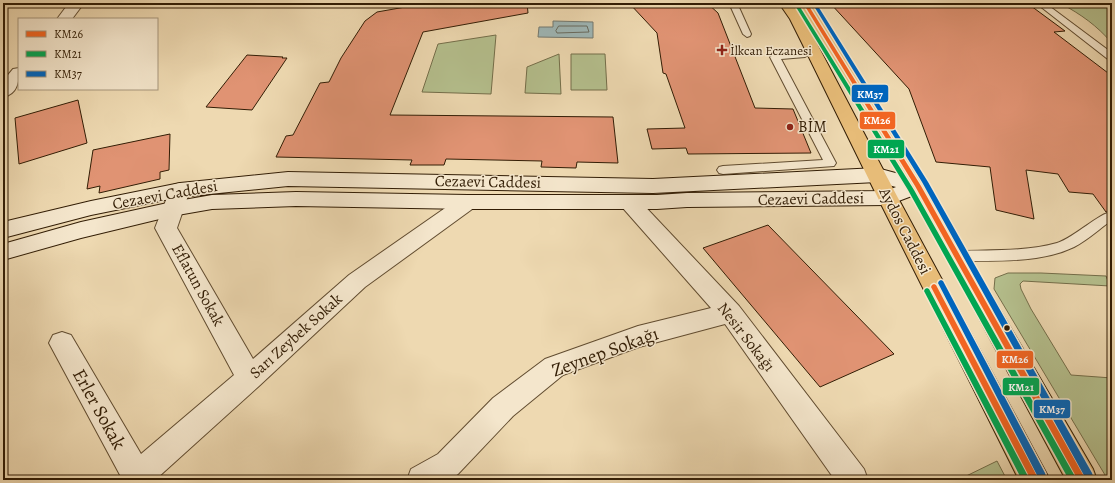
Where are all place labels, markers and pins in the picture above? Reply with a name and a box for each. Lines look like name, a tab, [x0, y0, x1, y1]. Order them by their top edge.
place label: İlkcan Eczanesi	[730, 42, 812, 59]
marker: İlkcan Eczanesi	[717, 45, 727, 55]
place label: BİM	[798, 116, 827, 138]
marker: BİM	[785, 122, 795, 132]
unlabelled marker	[1002, 323, 1012, 333]

